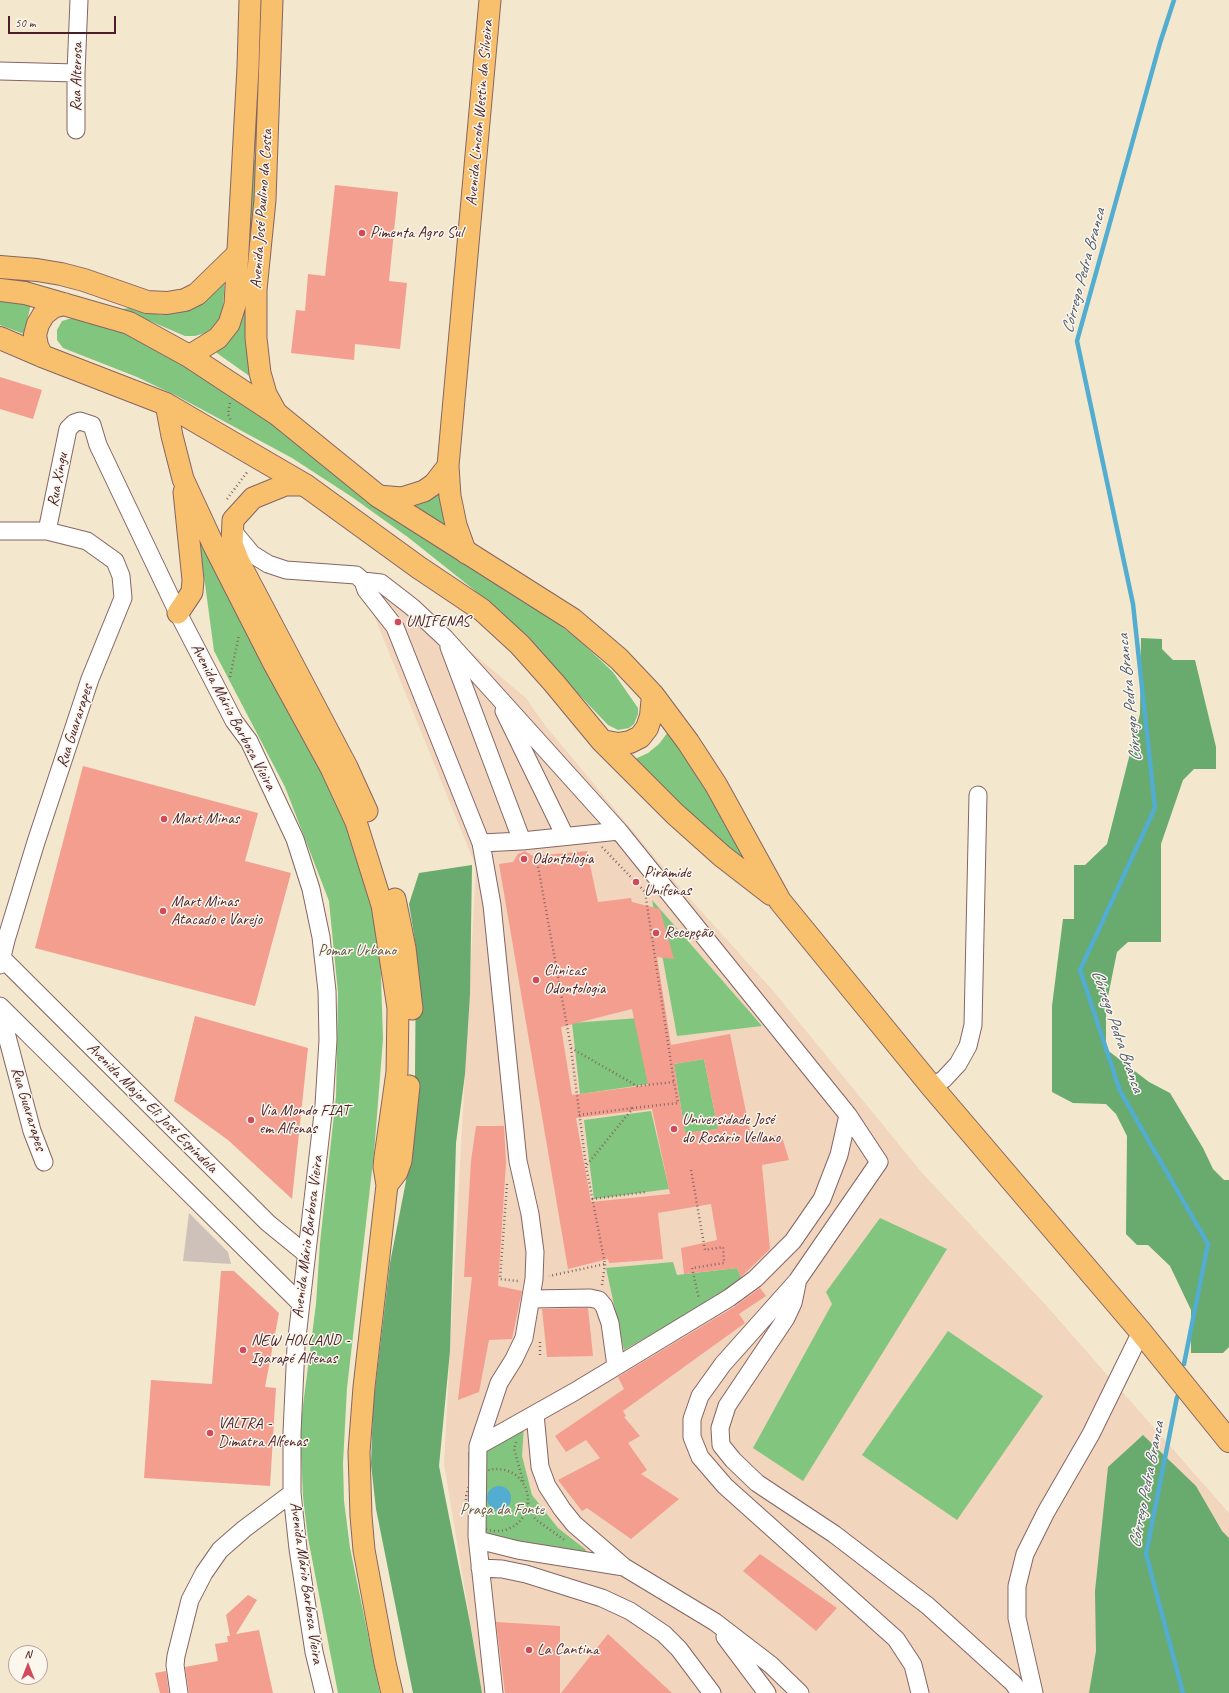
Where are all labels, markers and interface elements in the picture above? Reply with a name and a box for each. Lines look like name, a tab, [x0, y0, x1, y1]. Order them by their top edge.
scale bar	[10, 8, 118, 34]
text: 50 m	[15, 15, 35, 31]
street label: Avenida Lincoln Westin da Silveira	[462, 19, 498, 207]
street label: Rua Alterosa	[67, 42, 87, 112]
street label: Avenida José Paulino da Costa	[247, 129, 277, 289]
water label: Córrego Pedra Branca	[1058, 207, 1110, 335]
place label: Pimenta Agro Sul	[370, 223, 463, 243]
marker: Pimenta Agro Sul	[357, 228, 367, 238]
street label: Rua Xingu	[43, 451, 73, 509]
place label: UNIFENAS	[406, 612, 470, 632]
marker: UNIFENAS	[393, 617, 403, 627]
water label: Córrego Pedra Branca	[1113, 633, 1147, 763]
street label: Avenida Mário Barbosa Vieira	[186, 640, 280, 794]
street label: Rua Guararapes	[53, 682, 97, 770]
place label: Mart Minas	[172, 809, 239, 829]
marker: Mart Minas	[159, 814, 169, 824]
place label: Odontologia	[532, 849, 593, 869]
marker: Odontologia	[519, 854, 529, 864]
place label: Pirâmide Unifenas	[644, 863, 691, 901]
marker: Pirâmide Unifenas	[631, 877, 641, 887]
place label: Mart Minas Atacado e Varejo	[171, 892, 262, 930]
marker: Mart Minas Atacado e Varejo	[158, 906, 168, 916]
place label: Recepção	[664, 923, 713, 943]
marker: Recepção	[651, 928, 661, 938]
park label: Pomar Urbano	[318, 941, 396, 961]
place label: Clinicas Odontologia	[544, 961, 605, 999]
water label: Córrego Pedra Branca	[1087, 967, 1147, 1095]
marker: Clinicas Odontologia	[531, 975, 541, 985]
street label: Avenida Major Eli José Espíndola	[83, 1039, 221, 1177]
street label: Rua Guararapes	[6, 1065, 50, 1153]
place label: Via Mondo FIAT em Alfenas	[259, 1101, 349, 1139]
place label: Universidade José do Rosário Vellano	[682, 1110, 780, 1148]
marker: Via Mondo FIAT em Alfenas	[246, 1115, 256, 1125]
marker: Universidade José do Rosário Vellano	[669, 1124, 679, 1134]
street label: Avenida Mário Barbosa Vieira	[289, 1155, 327, 1319]
place label: NEW HOLLAND - Igarapé Alfenas	[251, 1331, 350, 1369]
marker: NEW HOLLAND - Igarapé Alfenas	[238, 1345, 248, 1355]
place label: VALTRA - Dimatra Alfenas	[218, 1414, 307, 1452]
water label: Córrego Pedra Branca	[1125, 1420, 1169, 1550]
marker: VALTRA - Dimatra Alfenas	[205, 1428, 215, 1438]
park label: Praça da Fonte	[460, 1500, 544, 1520]
street label: Avenida Mário Barbosa Vieira	[285, 1501, 327, 1665]
place label: La Cantina	[537, 1640, 598, 1660]
north arrow	[8, 1645, 48, 1685]
marker: La Cantina	[524, 1645, 534, 1655]
text: N	[25, 1647, 31, 1661]

